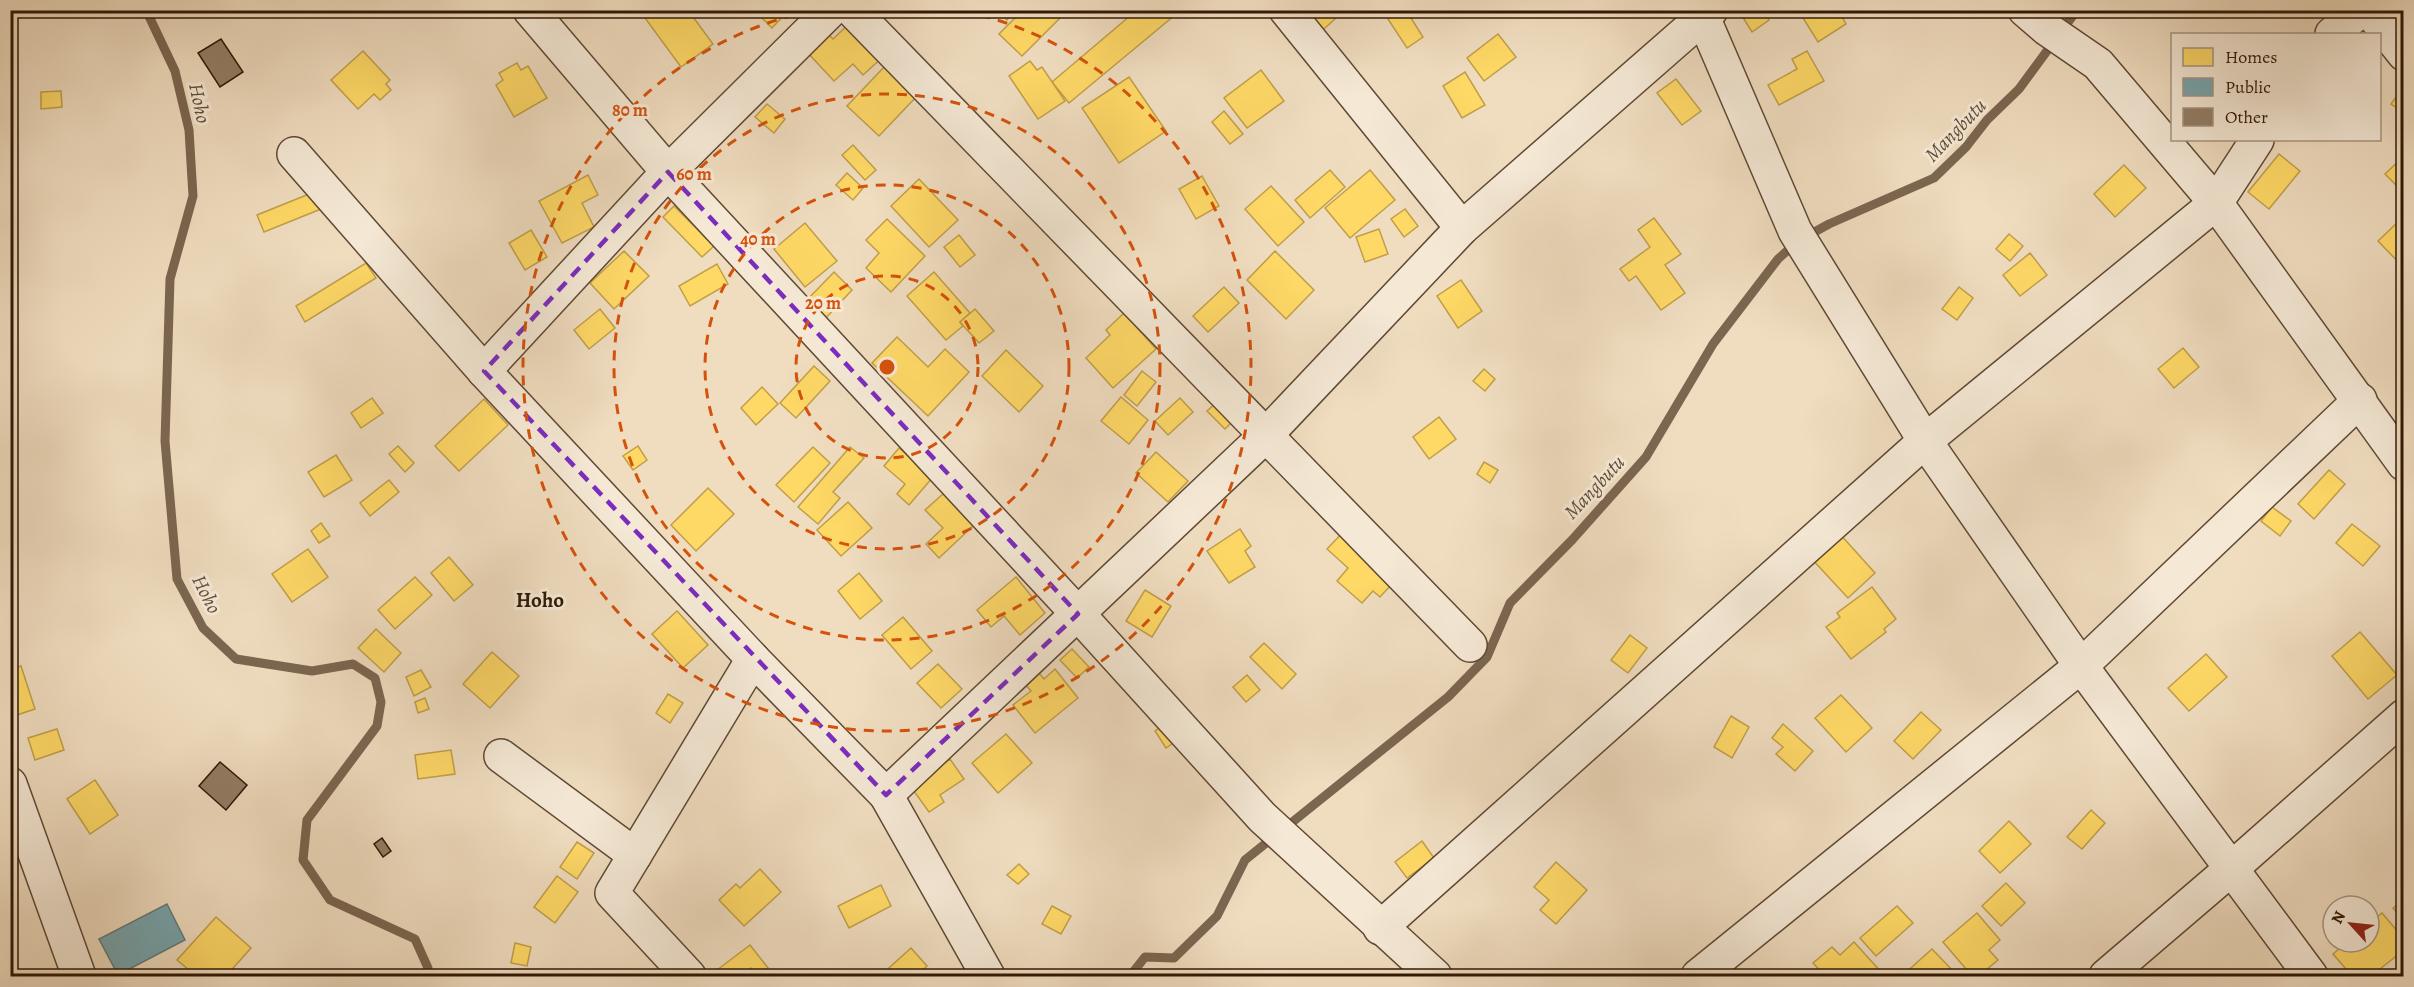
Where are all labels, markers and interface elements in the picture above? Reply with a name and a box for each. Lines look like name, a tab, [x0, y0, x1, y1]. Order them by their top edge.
legend	[2171, 33, 2381, 141]
text: Homes	[2225, 45, 2277, 69]
text: Public	[2225, 75, 2271, 99]
water label: Hoho	[182, 81, 217, 126]
water label: Mangbutu	[1918, 93, 1992, 168]
text: 80 m	[612, 98, 648, 122]
text: Other	[2225, 105, 2268, 129]
text: 60 m	[676, 162, 712, 186]
text: 40 m	[740, 227, 776, 251]
text: 20 m	[805, 291, 841, 315]
centre of rings	[877, 357, 897, 377]
water label: Mangbutu	[1558, 449, 1631, 525]
water label: Hoho	[185, 570, 228, 618]
district label: Hoho	[516, 586, 564, 614]
north arrow	[2321, 894, 2381, 954]
text: N	[2326, 907, 2351, 928]

